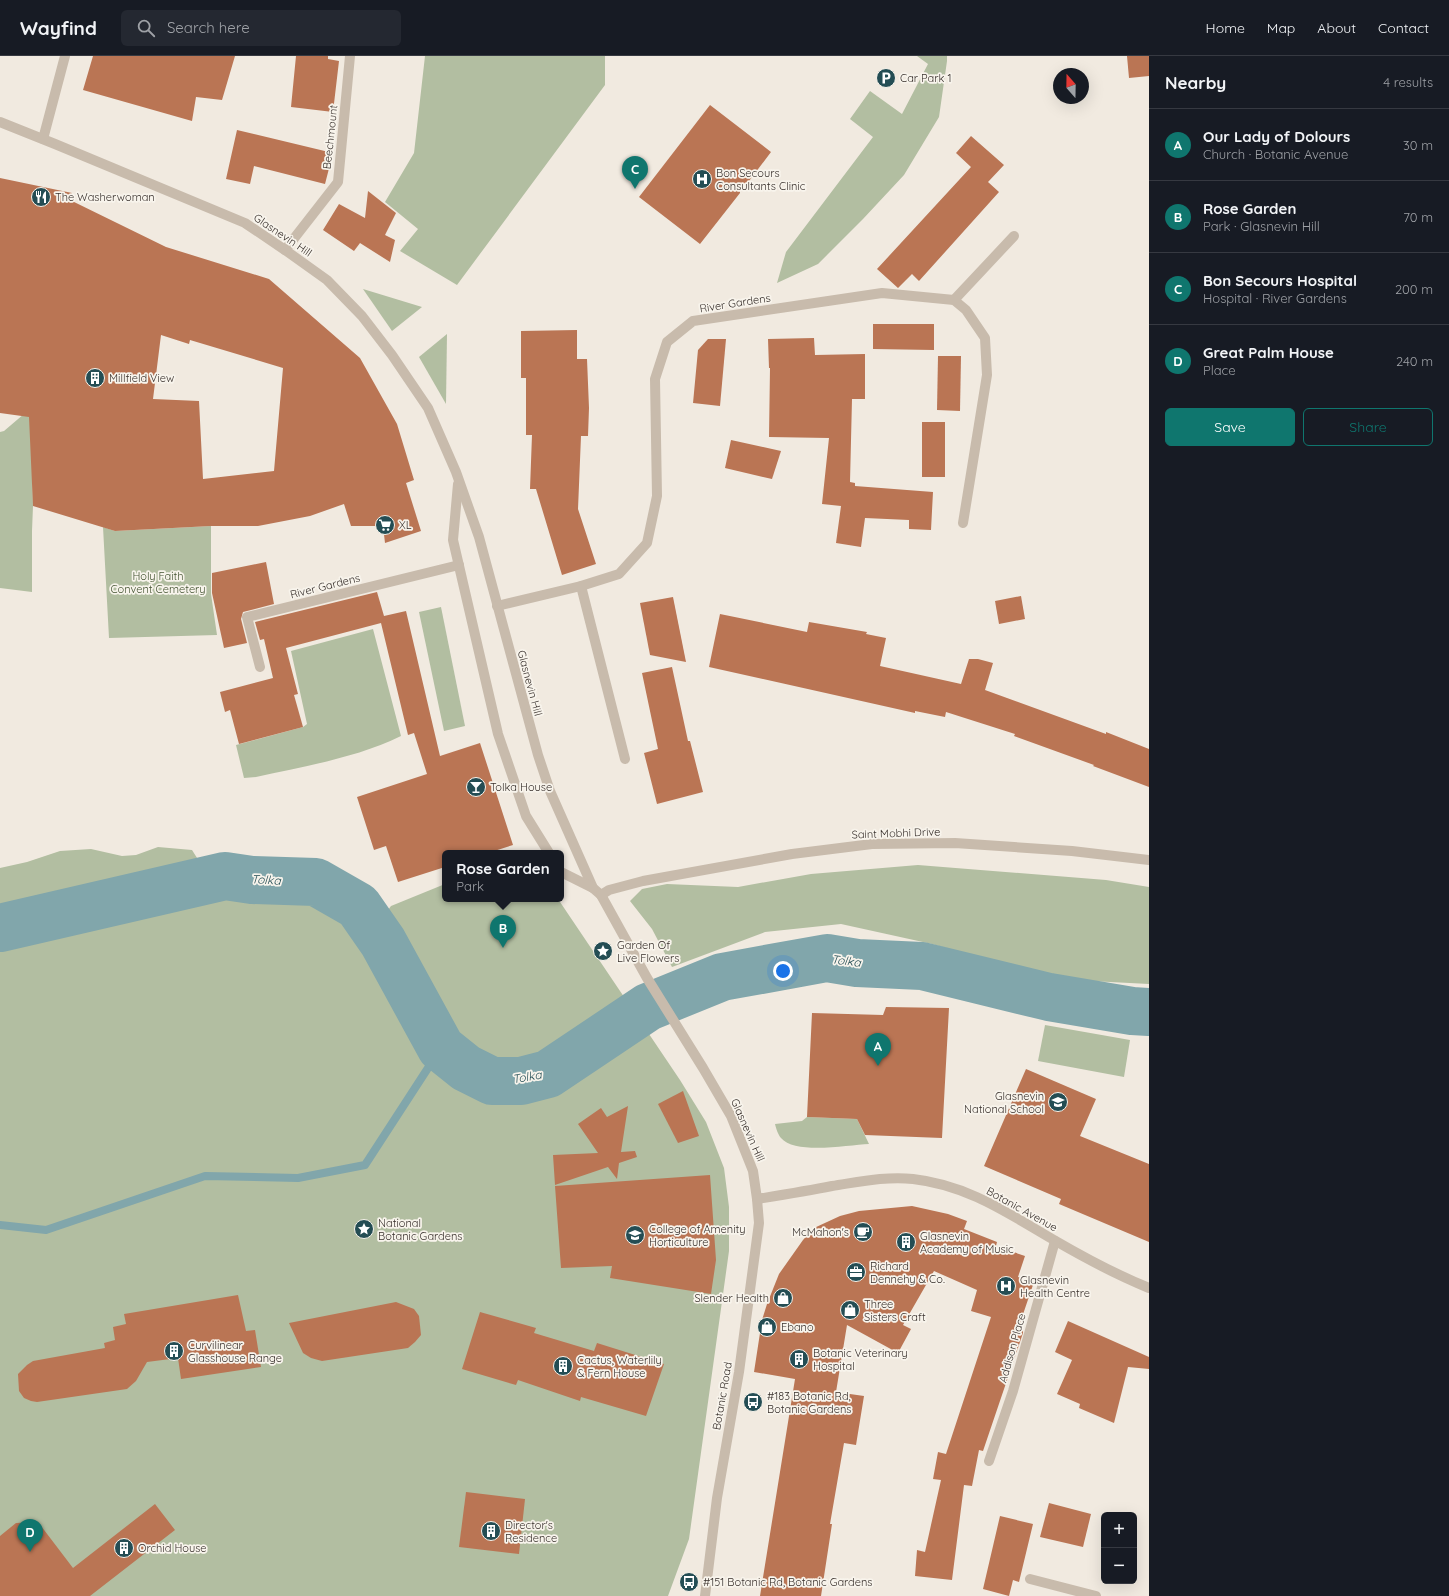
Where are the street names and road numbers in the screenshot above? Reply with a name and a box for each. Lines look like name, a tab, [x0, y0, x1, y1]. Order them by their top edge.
street label: Beechmount	[320, 104, 340, 170]
street label: Glasnevin Hill	[251, 210, 315, 260]
street label: River Gardens	[698, 290, 772, 316]
street label: River Gardens	[288, 571, 362, 601]
street label: Glasnevin Hill	[515, 649, 545, 717]
street label: Saint Mobhi Drive	[851, 824, 941, 842]
street label: Glasnevin Hill	[728, 1096, 768, 1164]
street label: Botanic Avenue	[984, 1184, 1060, 1234]
street label: Addison Place	[995, 1312, 1029, 1384]
street label: Botanic Road	[709, 1361, 735, 1431]

